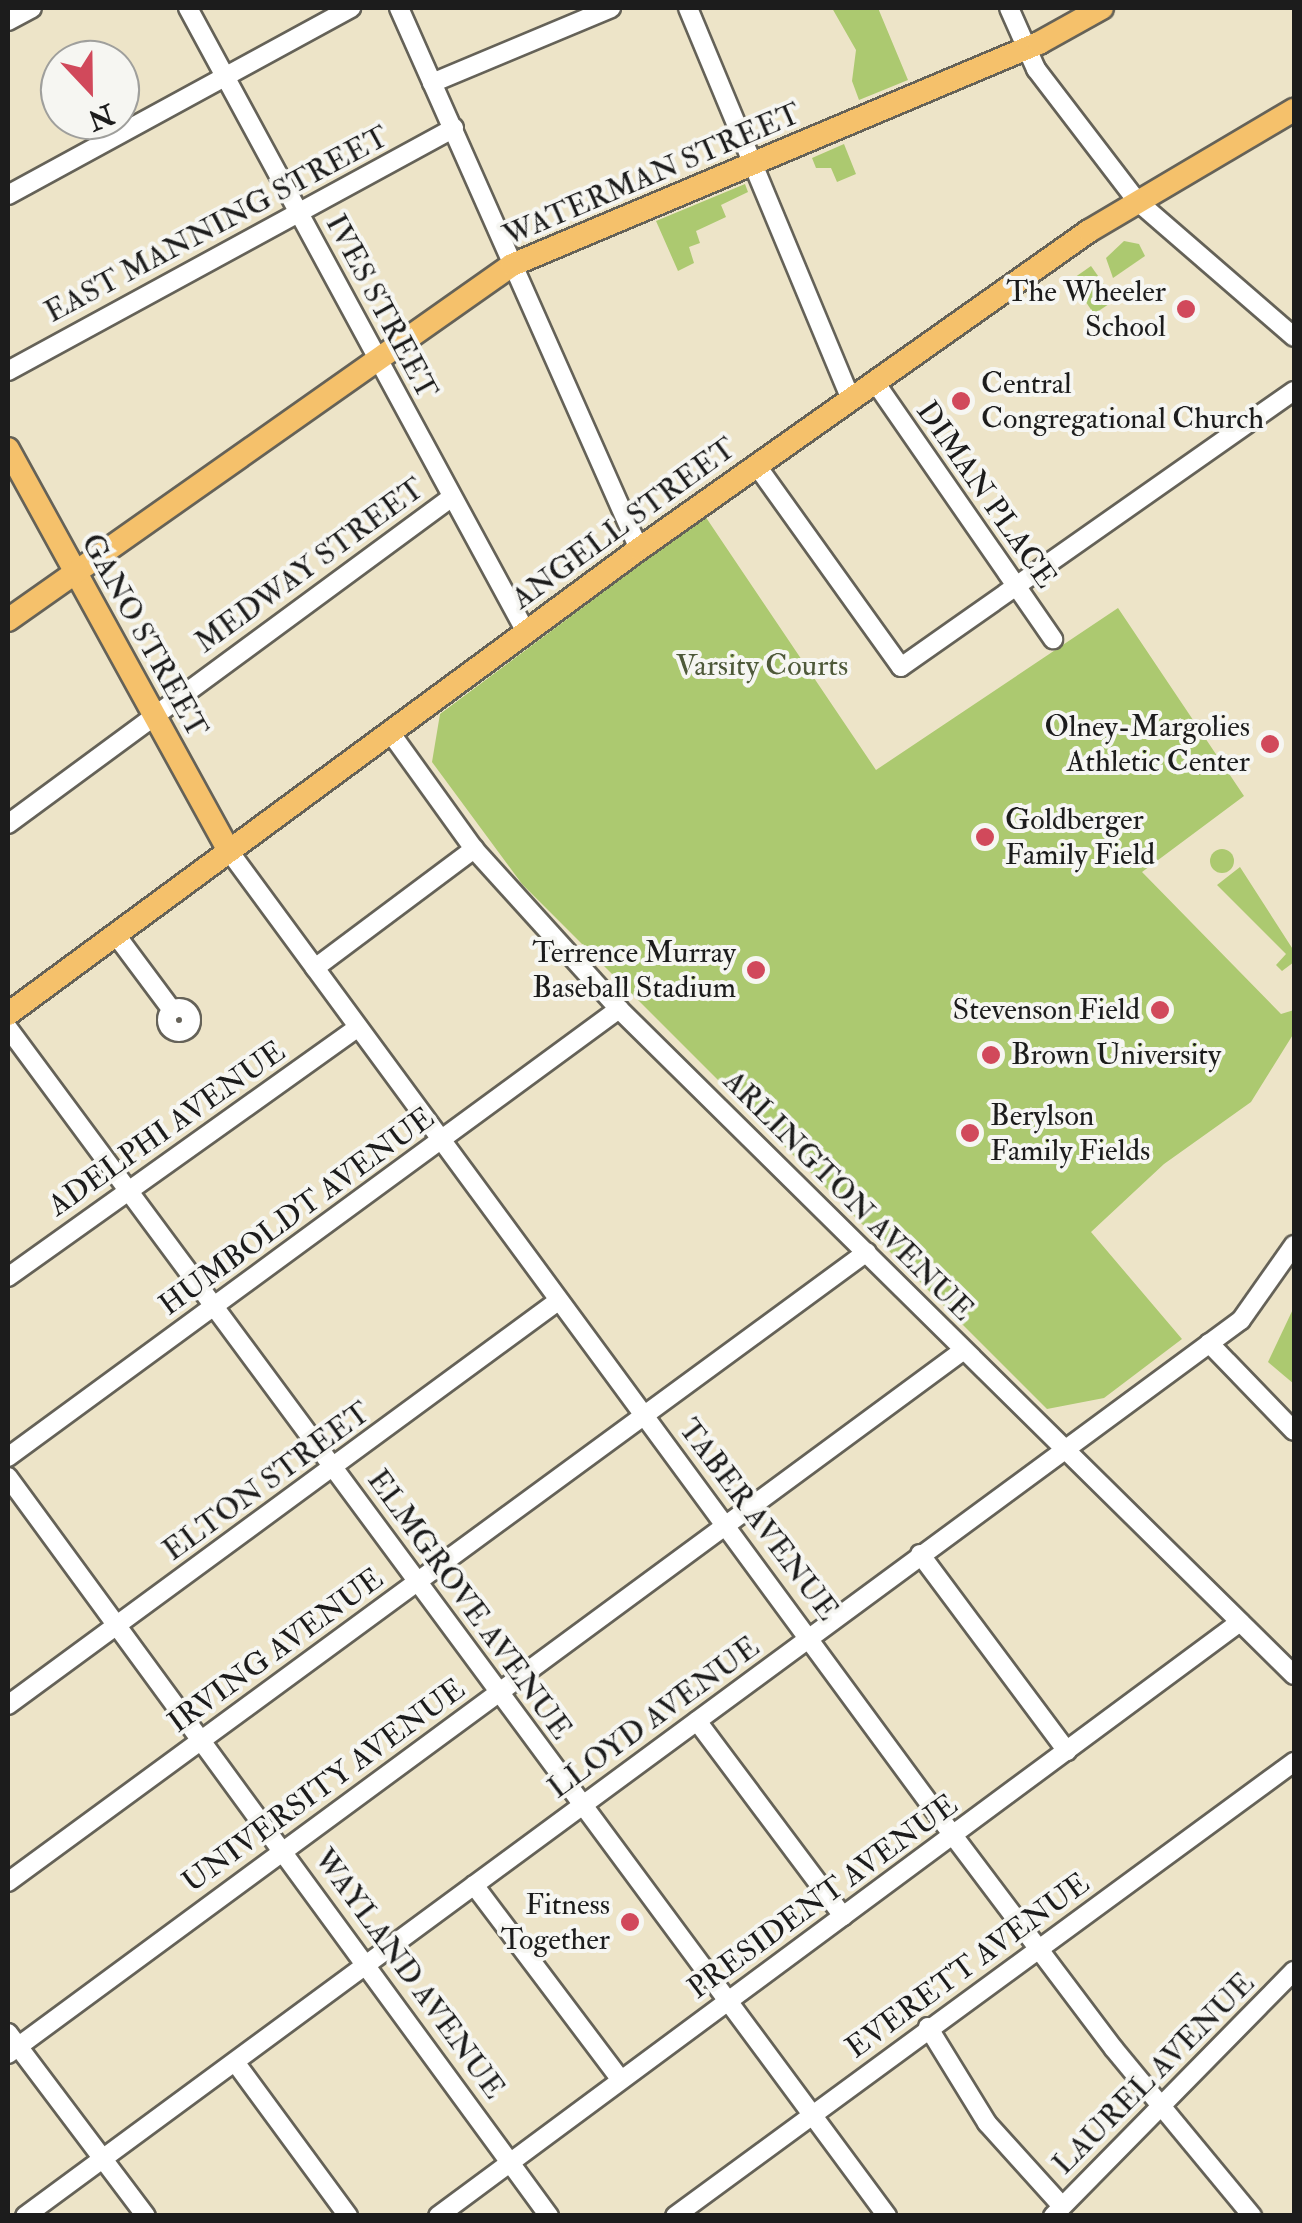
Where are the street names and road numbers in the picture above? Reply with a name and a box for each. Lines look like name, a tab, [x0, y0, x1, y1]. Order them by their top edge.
street label: WATERMAN STREET	[498, 96, 806, 254]
street label: EAST MANNING STREET	[39, 119, 395, 331]
street label: IVES STREET	[317, 209, 445, 405]
street label: DIMAN PLACE	[908, 395, 1064, 595]
street label: ANGELL STREET	[505, 431, 743, 617]
street label: MEDWAY STREET	[189, 471, 431, 661]
street label: GANO STREET	[73, 528, 215, 744]
street label: ADELPHI AVENUE	[42, 1034, 292, 1224]
street label: ARLINGTON AVENUE	[715, 1063, 981, 1329]
street label: HUMBOLDT AVENUE	[153, 1100, 441, 1324]
street label: ELTON STREET	[157, 1395, 377, 1569]
street label: TABER AVENUE	[671, 1412, 845, 1628]
street label: ELMGROVE AVENUE	[359, 1463, 579, 1747]
street label: IRVING AVENUE	[161, 1561, 391, 1741]
street label: LLOYD AVENUE	[541, 1629, 767, 1807]
street label: UNIVERSITY AVENUE	[176, 1671, 472, 1901]
street label: PRESIDENT AVENUE	[681, 1787, 965, 2007]
street label: WAYLAND AVENUE	[306, 1842, 512, 2106]
street label: EVERETT AVENUE	[839, 1866, 1097, 2066]
street label: LAUREL AVENUE	[1046, 1966, 1262, 2182]

